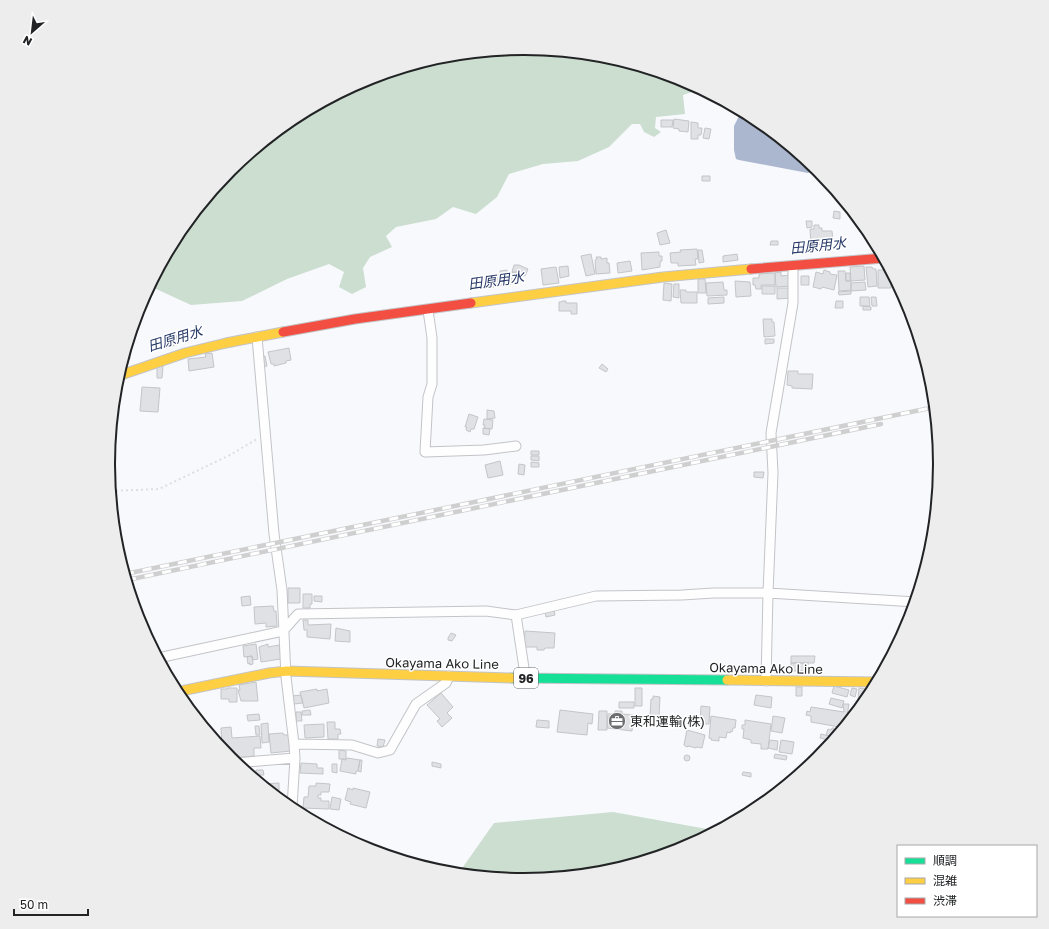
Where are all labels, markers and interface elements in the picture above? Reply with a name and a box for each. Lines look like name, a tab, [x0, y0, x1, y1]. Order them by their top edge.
north arrow	[12, 12, 52, 52]
text: N	[20, 34, 34, 49]
water label: 田原用水	[789, 233, 849, 256]
water label: 田原用水	[467, 267, 527, 292]
water label: 田原用水	[146, 321, 206, 354]
street label: Okayama Ako Line	[385, 654, 499, 672]
street label: Okayama Ako Line	[709, 659, 823, 677]
road number: 96	[514, 668, 538, 688]
office icon: 東和運輸(株)	[607, 711, 627, 731]
place label: 東和運輸(株)	[630, 713, 705, 729]
legend	[897, 845, 1037, 917]
text: 順調	[933, 853, 957, 868]
text: 混雑	[933, 873, 957, 888]
scale bar	[14, 891, 88, 917]
text: 渋滞	[933, 893, 957, 908]
text: 50 m	[20, 897, 48, 912]

